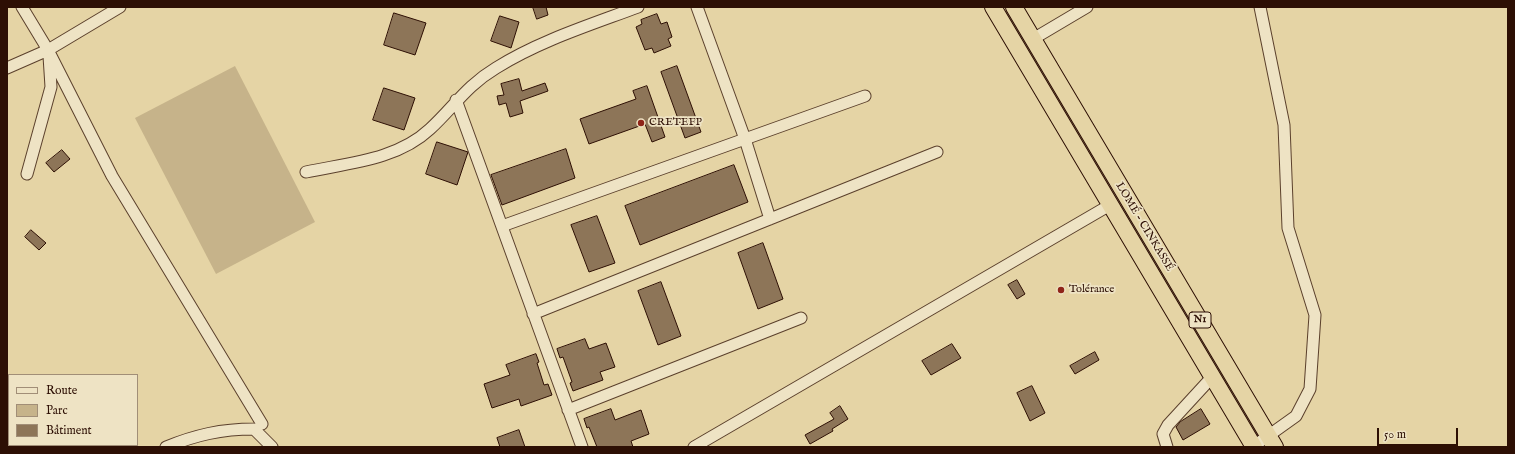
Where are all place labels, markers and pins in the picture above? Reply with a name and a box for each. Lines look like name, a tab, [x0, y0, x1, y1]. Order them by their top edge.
place label: CRETEFP	[649, 116, 702, 130]
marker: CRETEFP	[636, 118, 646, 128]
place label: Tolérance	[1069, 283, 1114, 297]
marker: Tolérance	[1056, 285, 1066, 295]

